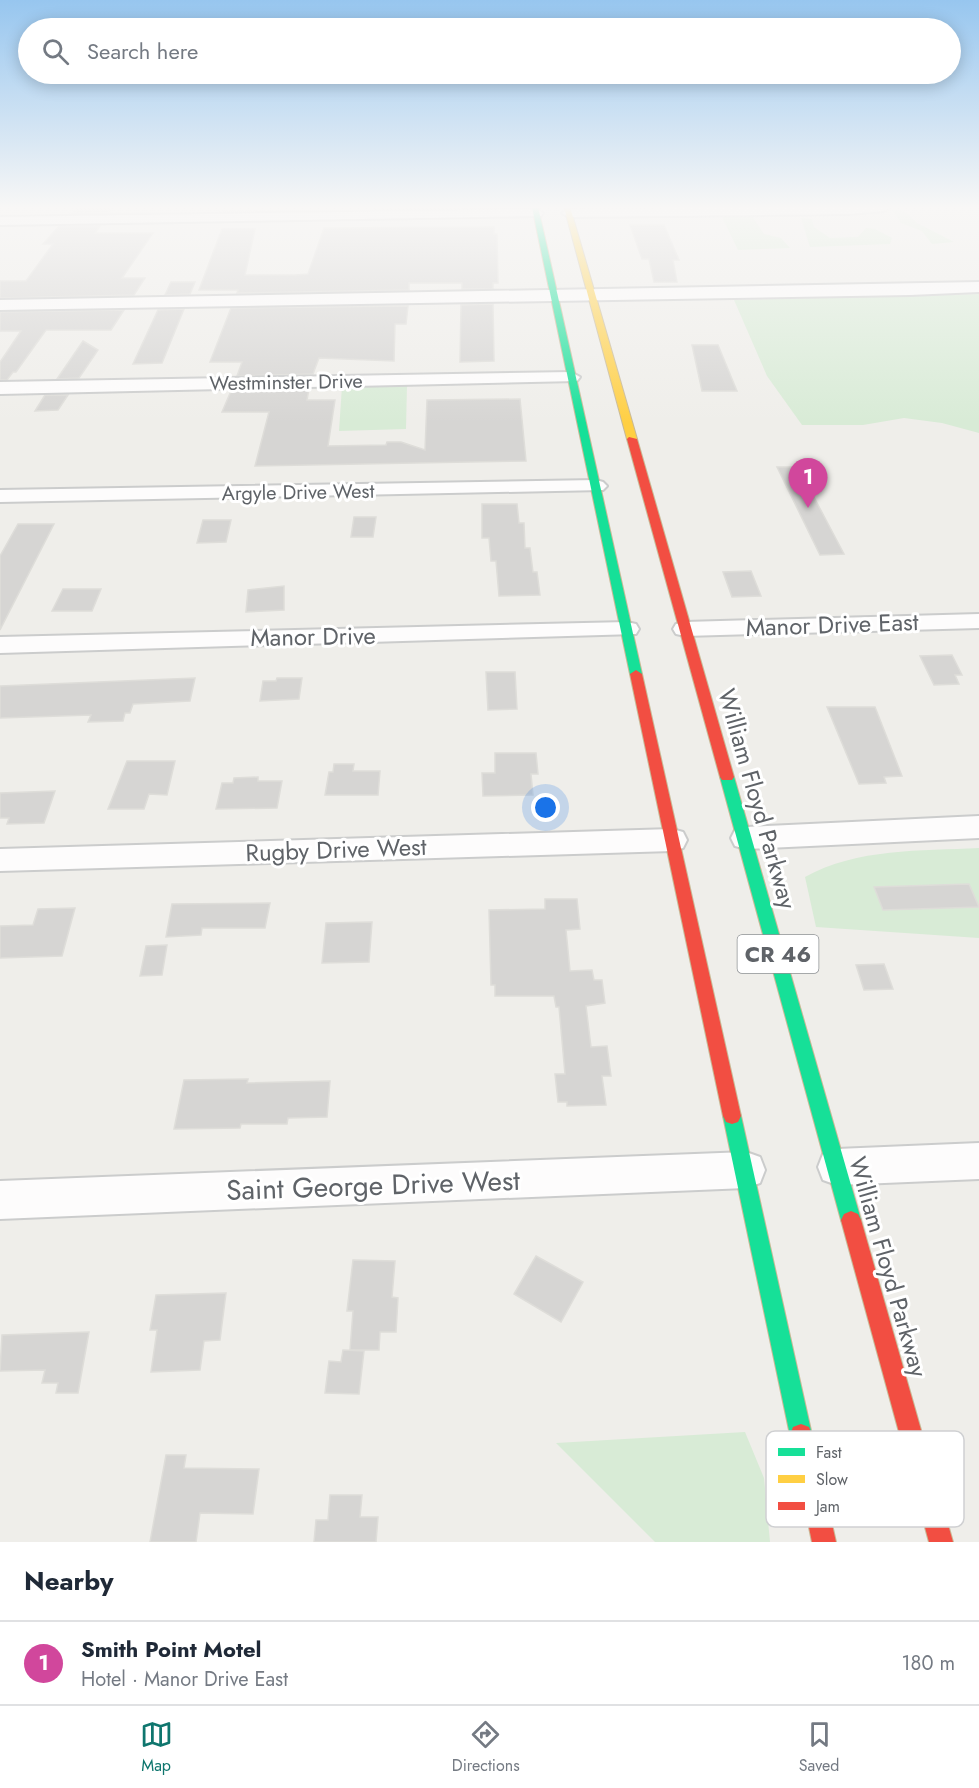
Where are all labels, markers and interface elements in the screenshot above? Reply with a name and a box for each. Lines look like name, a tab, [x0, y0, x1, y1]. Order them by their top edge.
search box	[18, 18, 961, 84]
icon: search	[39, 35, 72, 68]
text: Search here	[87, 35, 198, 67]
street label: Westminster Drive	[209, 367, 363, 398]
pin: 1	[788, 458, 828, 508]
street label: Argyle Drive West	[221, 477, 375, 508]
street label: Manor Drive East	[745, 604, 919, 645]
street label: Manor Drive	[250, 618, 376, 655]
street label: William Floyd Parkway	[709, 685, 806, 914]
your location	[531, 793, 560, 822]
street label: Rugby Drive West	[245, 829, 427, 870]
road number: CR 46	[738, 935, 818, 973]
street label: William Floyd Parkway	[840, 1153, 937, 1382]
street label: Saint George Drive West	[225, 1160, 521, 1211]
legend	[766, 1431, 964, 1527]
text: Fast	[816, 1441, 842, 1464]
text: Slow	[816, 1468, 848, 1491]
text: Jam	[814, 1495, 840, 1518]
text: Nearby	[24, 1562, 113, 1600]
text: Smith Point Motel	[81, 1633, 261, 1665]
text: 1	[38, 1649, 49, 1678]
text: 180 m	[901, 1649, 955, 1678]
text: Hotel · Manor Drive East	[81, 1665, 288, 1694]
tab: Map	[140, 1718, 173, 1777]
tab: Directions	[452, 1718, 520, 1777]
tab: Saved	[799, 1718, 839, 1777]

